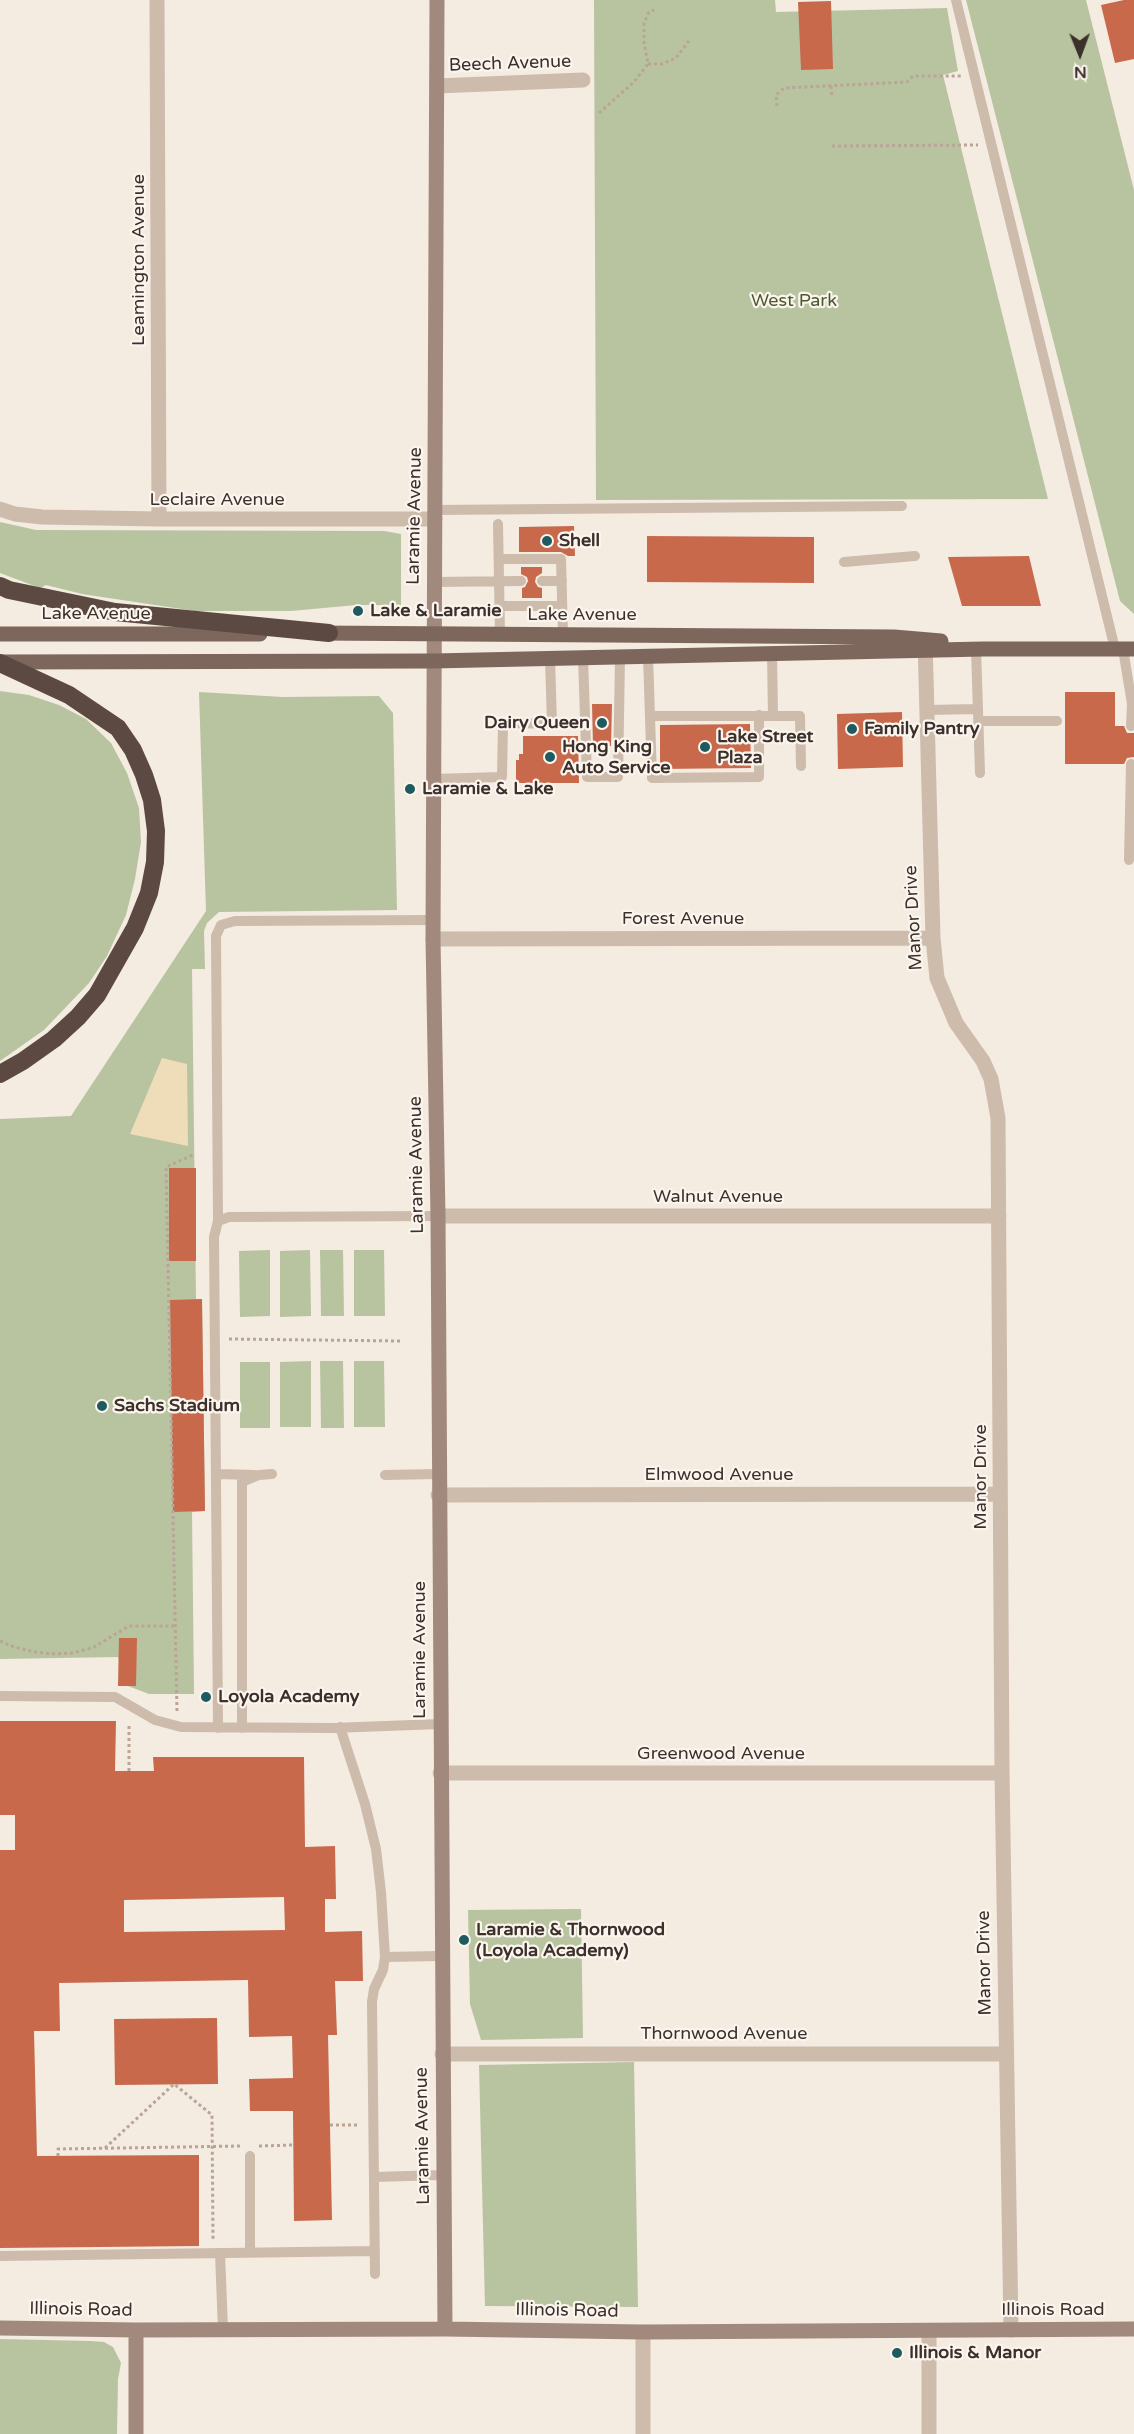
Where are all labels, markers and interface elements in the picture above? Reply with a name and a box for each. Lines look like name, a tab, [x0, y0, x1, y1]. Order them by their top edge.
north arrow	[1050, 24, 1110, 84]
street label: Beech Avenue	[448, 51, 572, 77]
text: N	[1074, 62, 1087, 82]
street label: Leamington Avenue	[128, 174, 150, 346]
park label: West Park	[751, 290, 837, 312]
street label: Laramie Avenue	[403, 447, 427, 585]
street label: Leclaire Avenue	[149, 489, 285, 511]
place label: Shell	[559, 530, 600, 552]
marker: Shell	[540, 534, 554, 548]
place label: Lake & Laramie	[370, 600, 502, 622]
street label: Lake Avenue	[41, 603, 151, 625]
marker: Lake & Laramie	[351, 604, 365, 618]
street label: Lake Avenue	[527, 604, 637, 626]
place label: Dairy Queen	[484, 712, 590, 734]
marker: Dairy Queen	[595, 716, 609, 730]
place label: Family Pantry	[864, 718, 979, 740]
marker: Family Pantry	[845, 722, 859, 736]
place label: Lake Street Plaza	[717, 726, 813, 768]
place label: Hong King Auto Service	[562, 736, 670, 778]
marker: Lake Street Plaza	[698, 740, 712, 754]
marker: Hong King Auto Service	[543, 750, 557, 764]
place label: Laramie & Lake	[422, 778, 554, 800]
marker: Laramie & Lake	[403, 782, 417, 796]
street label: Manor Drive	[900, 865, 928, 971]
street label: Forest Avenue	[622, 908, 744, 930]
street label: Laramie Avenue	[405, 1096, 429, 1234]
street label: Walnut Avenue	[653, 1186, 783, 1208]
place label: Sachs Stadium	[114, 1395, 240, 1417]
marker: Sachs Stadium	[95, 1399, 109, 1413]
street label: Manor Drive	[970, 1424, 992, 1530]
street label: Elmwood Avenue	[645, 1464, 793, 1486]
street label: Laramie Avenue	[409, 1581, 431, 1719]
place label: Loyola Academy	[218, 1686, 359, 1708]
marker: Loyola Academy	[199, 1690, 213, 1704]
street label: Greenwood Avenue	[637, 1743, 805, 1765]
street label: Manor Drive	[973, 1910, 997, 2016]
place label: Laramie & Thornwood (Loyola Academy)	[476, 1919, 665, 1962]
marker: Laramie & Thornwood (Loyola Academy)	[457, 1933, 471, 1947]
street label: Thornwood Avenue	[641, 2023, 807, 2045]
street label: Laramie Avenue	[411, 2067, 435, 2205]
street label: Illinois Road	[29, 2298, 133, 2322]
street label: Illinois Road	[515, 2299, 619, 2323]
street label: Illinois Road	[1001, 2299, 1105, 2321]
place label: Illinois & Manor	[909, 2342, 1041, 2364]
marker: Illinois & Manor	[890, 2346, 904, 2360]

